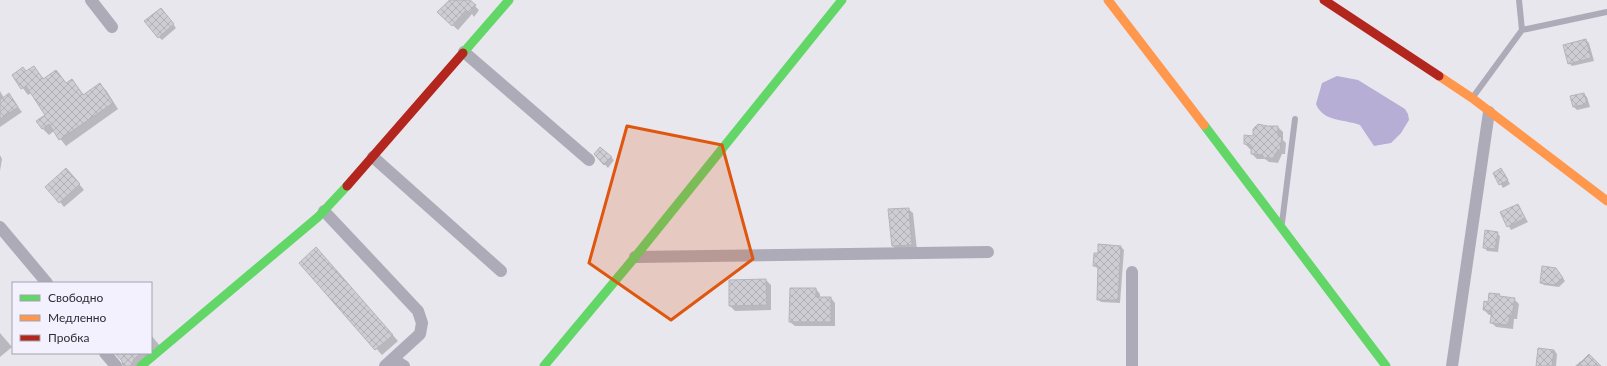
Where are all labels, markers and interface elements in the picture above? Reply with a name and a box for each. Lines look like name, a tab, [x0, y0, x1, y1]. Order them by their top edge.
legend	[12, 282, 152, 354]
text: Свободно	[48, 290, 104, 305]
text: Медленно	[48, 310, 107, 325]
text: Пробка	[48, 330, 89, 345]

